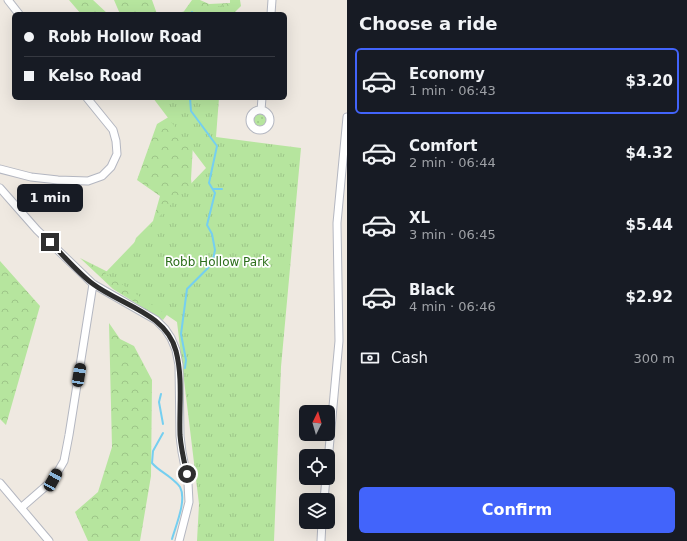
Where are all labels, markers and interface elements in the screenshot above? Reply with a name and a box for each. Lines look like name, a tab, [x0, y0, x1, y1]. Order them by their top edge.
text: Choose a ride	[359, 13, 498, 34]
text: Robb Hollow Road	[48, 28, 202, 46]
icon: car	[361, 63, 397, 99]
text: Economy	[409, 65, 485, 83]
text: Kelso Road	[48, 67, 142, 85]
text: $3.20	[626, 72, 673, 90]
text: 1 min · 06:43	[409, 83, 496, 98]
icon: car	[361, 135, 397, 171]
text: Comfort	[409, 137, 477, 155]
text: $4.32	[626, 144, 673, 162]
text: 2 min · 06:44	[409, 155, 496, 170]
callout: 1 min	[17, 184, 83, 212]
text: 1 min	[30, 190, 70, 205]
icon: car	[361, 207, 397, 243]
text: XL	[409, 209, 430, 227]
text: $5.44	[626, 216, 673, 234]
text: 3 min · 06:45	[409, 227, 496, 242]
route end	[41, 233, 59, 251]
park label: Robb Hollow Park	[165, 255, 269, 269]
icon: car	[361, 279, 397, 315]
text: Black	[409, 281, 455, 299]
text: $2.92	[626, 288, 673, 306]
text: 4 min · 06:46	[409, 299, 496, 314]
icon: cash	[359, 347, 381, 369]
text: Cash	[391, 349, 428, 367]
text: 300 m	[633, 351, 675, 366]
car	[71, 362, 87, 388]
north arrow	[299, 405, 335, 441]
map controls	[299, 405, 335, 529]
button: locate	[299, 449, 335, 485]
route start	[178, 465, 196, 483]
car	[42, 467, 64, 493]
button: Confirm	[359, 487, 675, 533]
button: layers	[299, 493, 335, 529]

